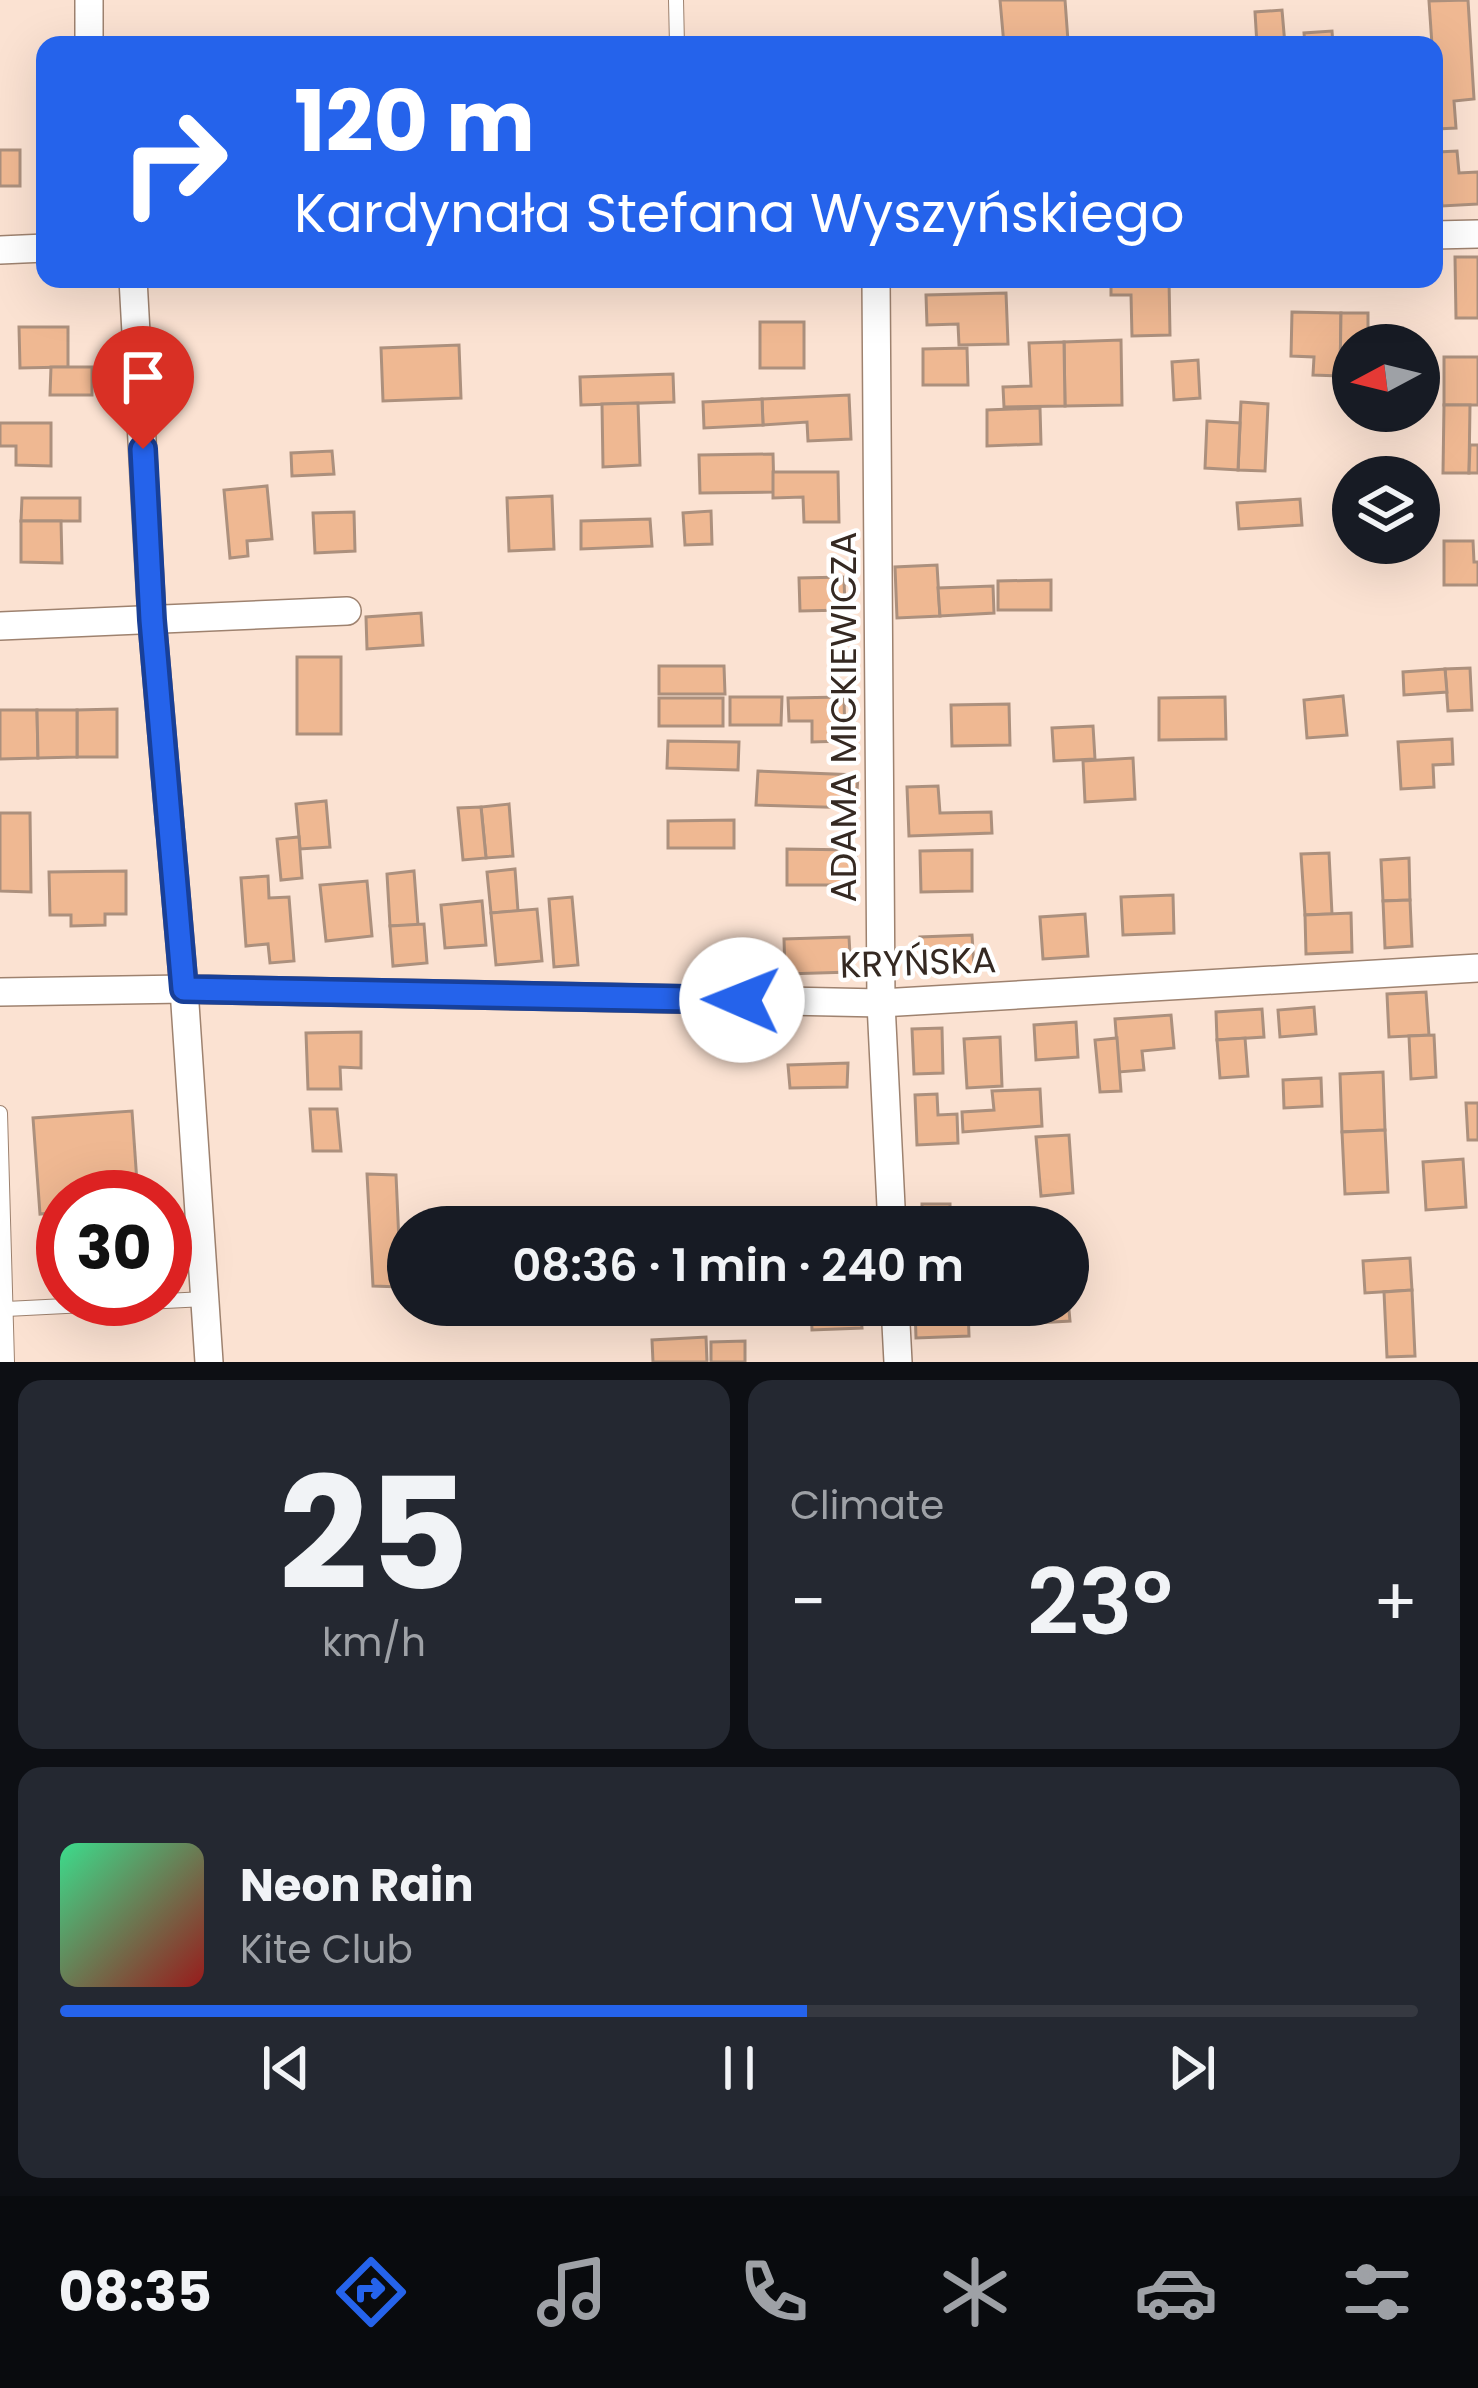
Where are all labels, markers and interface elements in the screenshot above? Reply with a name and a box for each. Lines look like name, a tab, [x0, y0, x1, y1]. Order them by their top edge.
text: 120 m	[294, 63, 535, 180]
icon: right	[96, 84, 252, 240]
text: Kardynała Stefana Wyszyńskiego	[294, 175, 1185, 251]
north arrow	[1332, 324, 1440, 432]
map controls	[1332, 324, 1440, 564]
pin	[92, 326, 194, 449]
icon: arrive	[110, 344, 176, 410]
button: layers	[1332, 456, 1440, 564]
street label: ADAMA MICKIEWICZA	[818, 532, 869, 902]
street label: KRYŃSKA	[839, 934, 997, 991]
position arrow	[679, 937, 805, 1063]
speed limit sign: 30	[36, 1170, 192, 1326]
text: 08:36 · 1 min · 240 m	[512, 1234, 964, 1297]
text: 25	[279, 1425, 469, 1644]
text: Climate	[790, 1478, 944, 1533]
text: 23°	[1027, 1539, 1172, 1666]
text: −	[790, 1556, 826, 1648]
text: +	[1373, 1556, 1418, 1648]
text: km/h	[322, 1615, 426, 1670]
text: Neon Rain	[240, 1854, 474, 1917]
text: Kite Club	[240, 1922, 413, 1977]
icon: previous	[253, 2035, 319, 2101]
icon: pause	[706, 2035, 772, 2101]
icon: next	[1159, 2035, 1225, 2101]
icon: directions	[329, 2250, 413, 2334]
icon: music	[530, 2250, 614, 2334]
icon: phone	[732, 2250, 816, 2334]
icon: climate	[933, 2250, 1017, 2334]
icon: car	[1134, 2250, 1218, 2334]
icon: filters	[1335, 2250, 1419, 2334]
text: 08:35	[59, 2254, 212, 2330]

